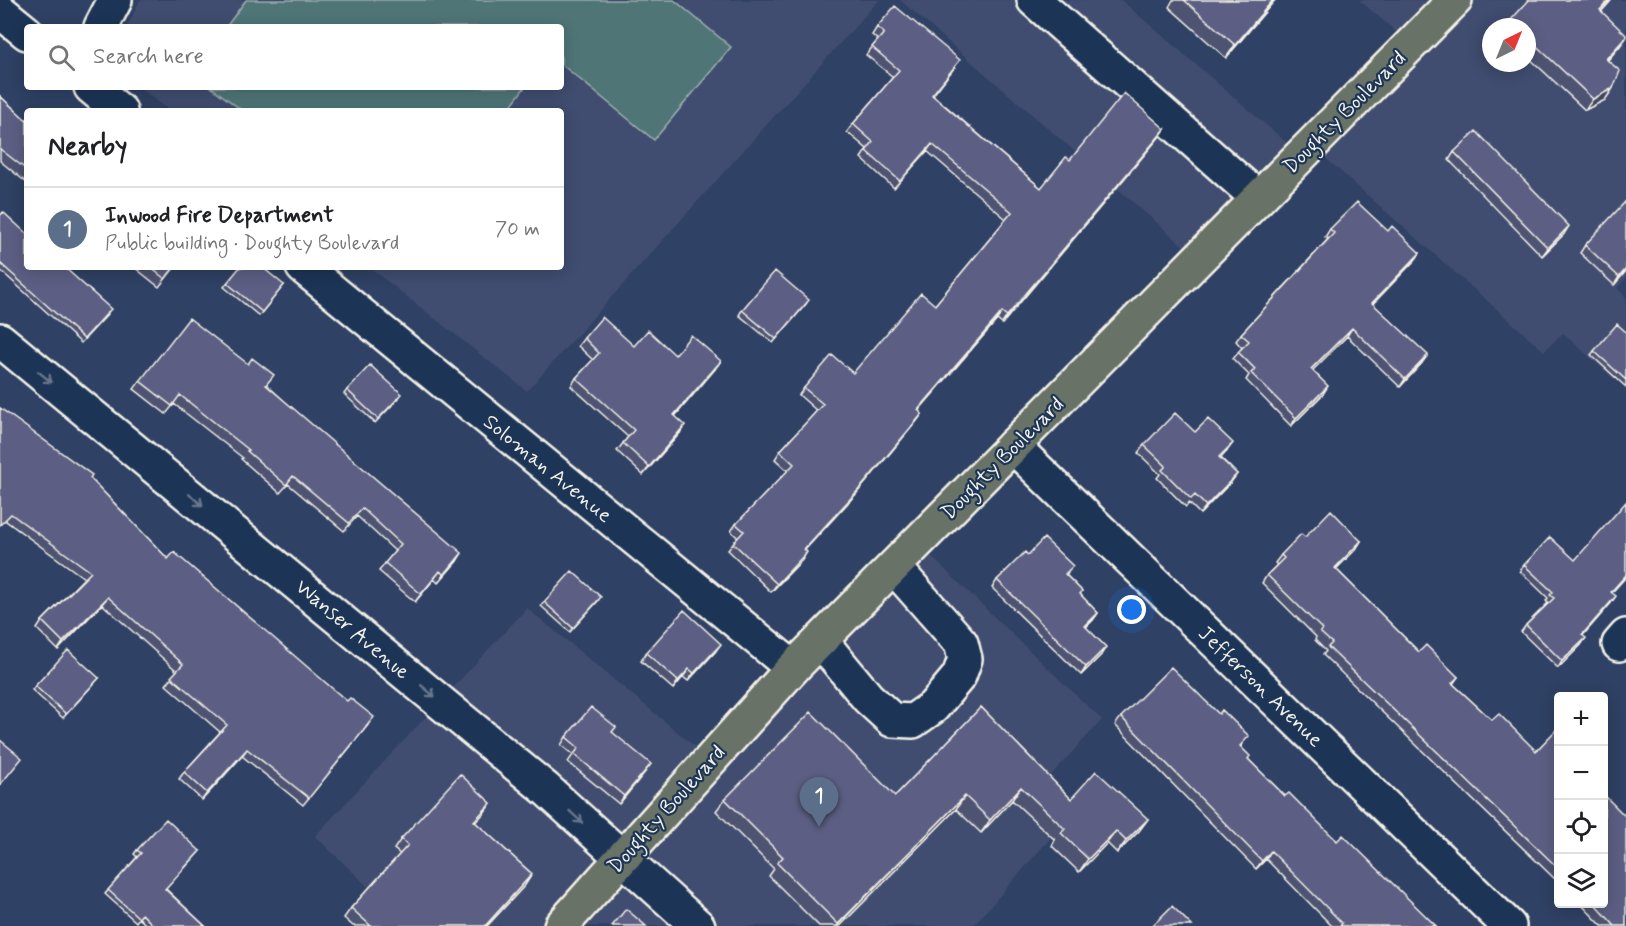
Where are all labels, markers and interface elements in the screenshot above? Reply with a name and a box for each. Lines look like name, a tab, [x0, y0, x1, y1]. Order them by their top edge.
north arrow	[1482, 18, 1536, 72]
search box	[24, 24, 564, 90]
icon: search	[45, 41, 78, 74]
text: Search here	[93, 43, 204, 71]
street label: Doughty Boulevard	[1277, 45, 1414, 182]
text: Nearby	[48, 130, 127, 164]
text: Inwood Fire Department	[105, 202, 334, 230]
text: 1	[63, 216, 72, 243]
text: 70 m	[495, 216, 540, 243]
text: Public building · Doughty Boulevard	[105, 230, 399, 257]
one-way arrow	[37, 370, 53, 383]
street label: Doughty Boulevard	[935, 391, 1072, 528]
street label: Soloman Avenue	[477, 408, 618, 529]
one-way arrow	[188, 493, 203, 507]
street label: Wanser Avenue	[289, 573, 416, 686]
your location	[1117, 595, 1146, 624]
street label: Jefferson Avenue	[1192, 620, 1329, 754]
one-way arrow	[420, 684, 436, 697]
map controls	[1554, 692, 1608, 908]
button: +	[1554, 692, 1608, 746]
street label: Doughty Boulevard	[602, 740, 733, 881]
button: −	[1554, 746, 1608, 800]
pin: 1	[800, 778, 838, 827]
button: locate	[1554, 800, 1608, 854]
one-way arrow	[569, 810, 584, 824]
button: layers	[1554, 854, 1608, 908]

